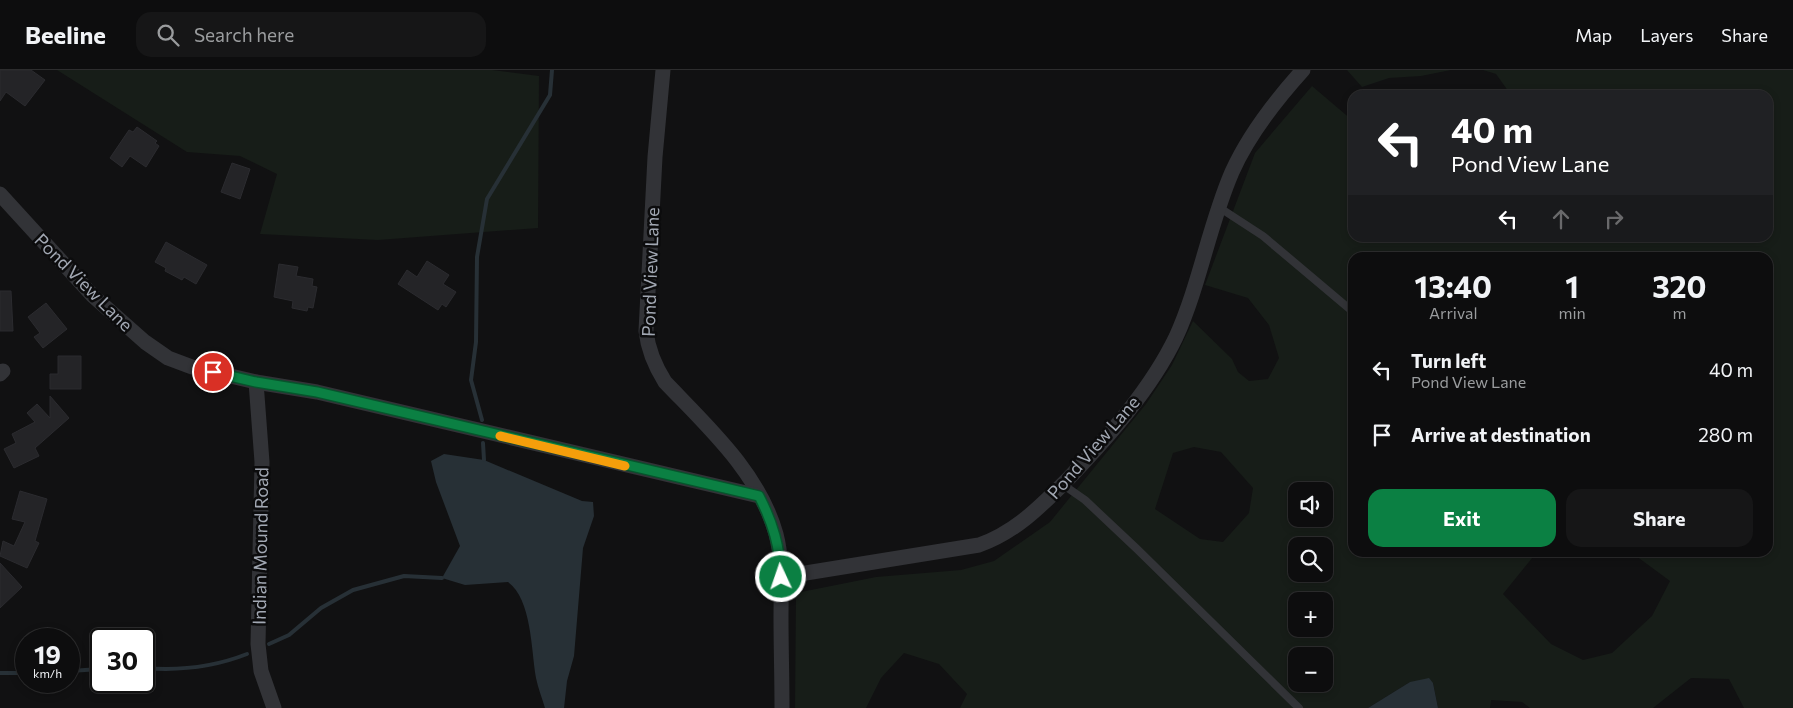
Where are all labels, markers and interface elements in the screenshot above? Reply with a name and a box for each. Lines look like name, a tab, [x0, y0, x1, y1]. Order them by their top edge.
search box	[136, 12, 486, 57]
text: Beeline	[25, 20, 106, 49]
icon: search	[154, 21, 182, 49]
text: Search here	[194, 23, 294, 46]
text: Map	[1575, 24, 1612, 46]
text: Layers	[1640, 24, 1693, 46]
text: Share	[1721, 24, 1768, 46]
text: 40 m	[1451, 107, 1533, 150]
icon: left	[1368, 110, 1433, 175]
text: Pond View Lane	[1451, 150, 1609, 177]
icon: left	[1494, 205, 1522, 233]
icon: ahead	[1547, 205, 1575, 233]
icon: right	[1600, 205, 1628, 233]
street label: Pond View Lane	[637, 207, 663, 337]
street label: Pond View Lane	[30, 228, 138, 336]
text: 13:40	[1415, 267, 1492, 304]
text: 1	[1565, 267, 1579, 304]
text: 320	[1652, 267, 1706, 304]
text: Arrival	[1429, 303, 1477, 322]
text: min	[1558, 303, 1586, 322]
text: m	[1672, 303, 1686, 322]
text: Turn left	[1411, 349, 1486, 372]
pin	[192, 351, 234, 393]
icon: left	[1368, 356, 1396, 384]
icon: arrive	[199, 358, 227, 386]
text: 40 m	[1709, 358, 1753, 381]
text: Pond View Lane	[1411, 372, 1526, 391]
street label: Pond View Lane	[1042, 391, 1144, 503]
icon: arrive	[1368, 421, 1396, 449]
text: Arrive at destination	[1411, 423, 1591, 446]
text: 280 m	[1698, 423, 1753, 446]
street label: Indian Mound Road	[248, 467, 272, 625]
map controls	[1288, 482, 1333, 692]
button: sound	[1288, 482, 1333, 527]
button: Exit	[1368, 489, 1556, 547]
button: Share	[1566, 489, 1753, 547]
button: search	[1288, 537, 1333, 582]
position arrow	[754, 550, 806, 602]
button: +	[1288, 592, 1333, 637]
speed limit sign: 30	[90, 628, 155, 693]
text: 19	[34, 639, 61, 669]
button: −	[1288, 647, 1333, 692]
text: km/h	[33, 666, 62, 680]

